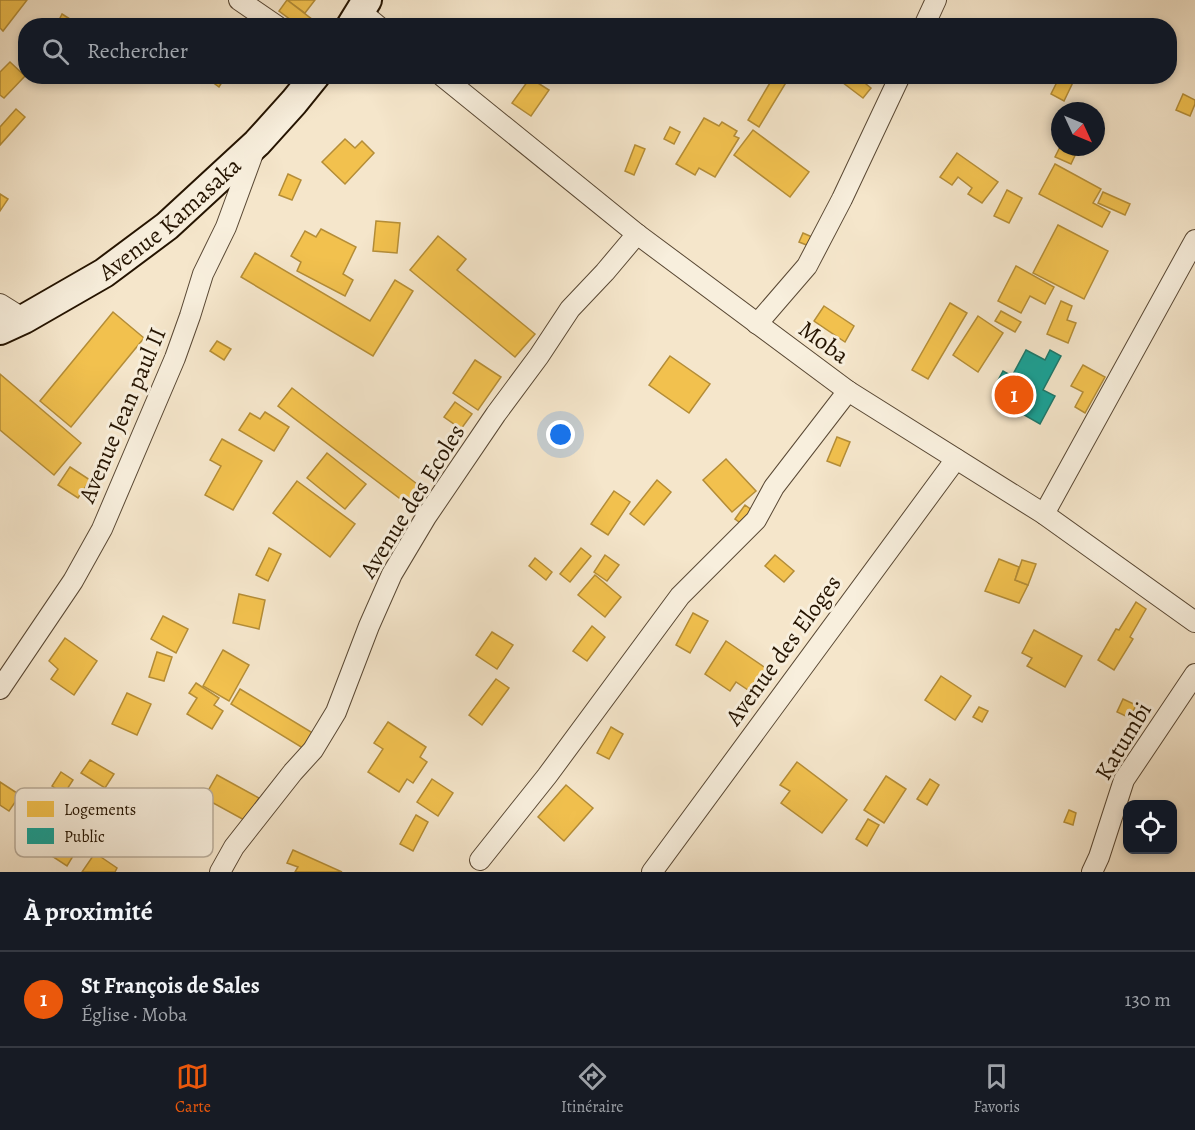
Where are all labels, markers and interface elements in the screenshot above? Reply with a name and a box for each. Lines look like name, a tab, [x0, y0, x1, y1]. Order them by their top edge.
search box	[18, 18, 1177, 84]
icon: search	[39, 35, 72, 68]
text: Rechercher	[87, 36, 188, 66]
north arrow	[1051, 102, 1105, 156]
street label: Avenue Kamasaka	[91, 149, 248, 288]
street label: Moba	[792, 313, 856, 372]
street label: Avenue Jean paul II	[70, 322, 173, 509]
pin: 1	[994, 372, 1034, 418]
street label: Avenue des Ecoles	[351, 418, 472, 585]
your location	[546, 420, 575, 449]
street label: Avenue des Eloges	[717, 568, 848, 732]
street label: Katumbi	[1087, 696, 1159, 786]
legend	[15, 788, 213, 857]
text: Logements	[64, 799, 136, 821]
map controls	[1123, 800, 1177, 854]
button: locate	[1123, 800, 1177, 854]
text: Public	[64, 826, 105, 848]
text: À proximité	[24, 894, 153, 929]
text: St François de Sales	[81, 971, 260, 1001]
text: 1	[40, 986, 47, 1013]
text: 130 m	[1125, 986, 1171, 1013]
text: Église · Moba	[81, 1001, 187, 1028]
tab: Carte	[175, 1060, 211, 1118]
tab: Itinéraire	[561, 1060, 624, 1118]
tab: Favoris	[973, 1060, 1020, 1118]

